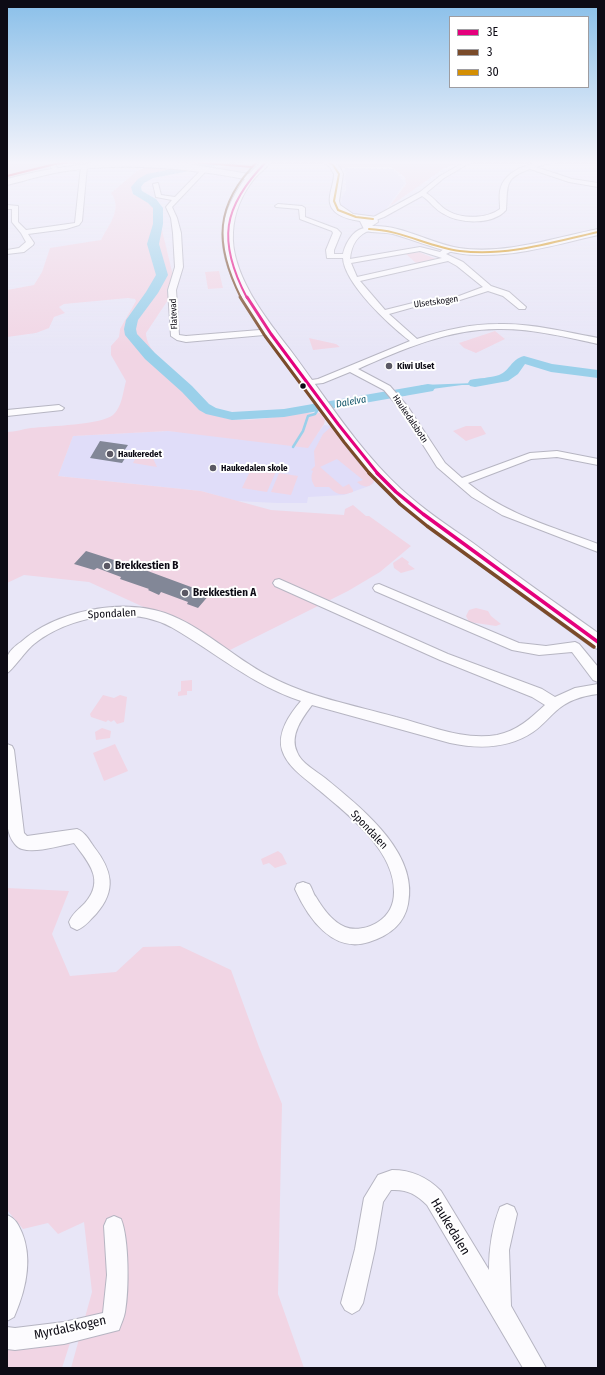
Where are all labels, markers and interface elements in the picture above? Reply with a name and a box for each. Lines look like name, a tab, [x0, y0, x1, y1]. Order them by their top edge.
legend	[449, 16, 589, 88]
text: 3E	[487, 25, 498, 39]
text: 3	[487, 45, 492, 59]
text: 30	[487, 65, 499, 79]
street label: Ulsetskogen	[413, 294, 459, 310]
street label: Flatevad	[168, 298, 180, 330]
marker: Kiwi Ulset	[384, 361, 394, 371]
place label: Kiwi Ulset	[397, 361, 434, 371]
unlabelled marker	[298, 381, 308, 391]
water label: Dalelva	[335, 393, 367, 411]
street label: Haukedalsbotn	[390, 393, 430, 445]
marker: Haukeredet	[105, 449, 115, 459]
place label: Haukeredet	[118, 449, 162, 459]
marker: Haukedalen skole	[208, 463, 218, 473]
place label: Haukedalen skole	[221, 463, 288, 473]
place label: Brekkestien B	[115, 559, 178, 573]
marker: Brekkestien B	[102, 561, 112, 571]
place label: Brekkestien A	[193, 586, 256, 600]
marker: Brekkestien A	[180, 588, 190, 598]
street label: Spondalen	[88, 606, 136, 622]
street label: Spondalen	[348, 808, 390, 852]
street label: Haukedalen	[427, 1196, 473, 1258]
street label: Myrdalskogen	[33, 1313, 107, 1343]

